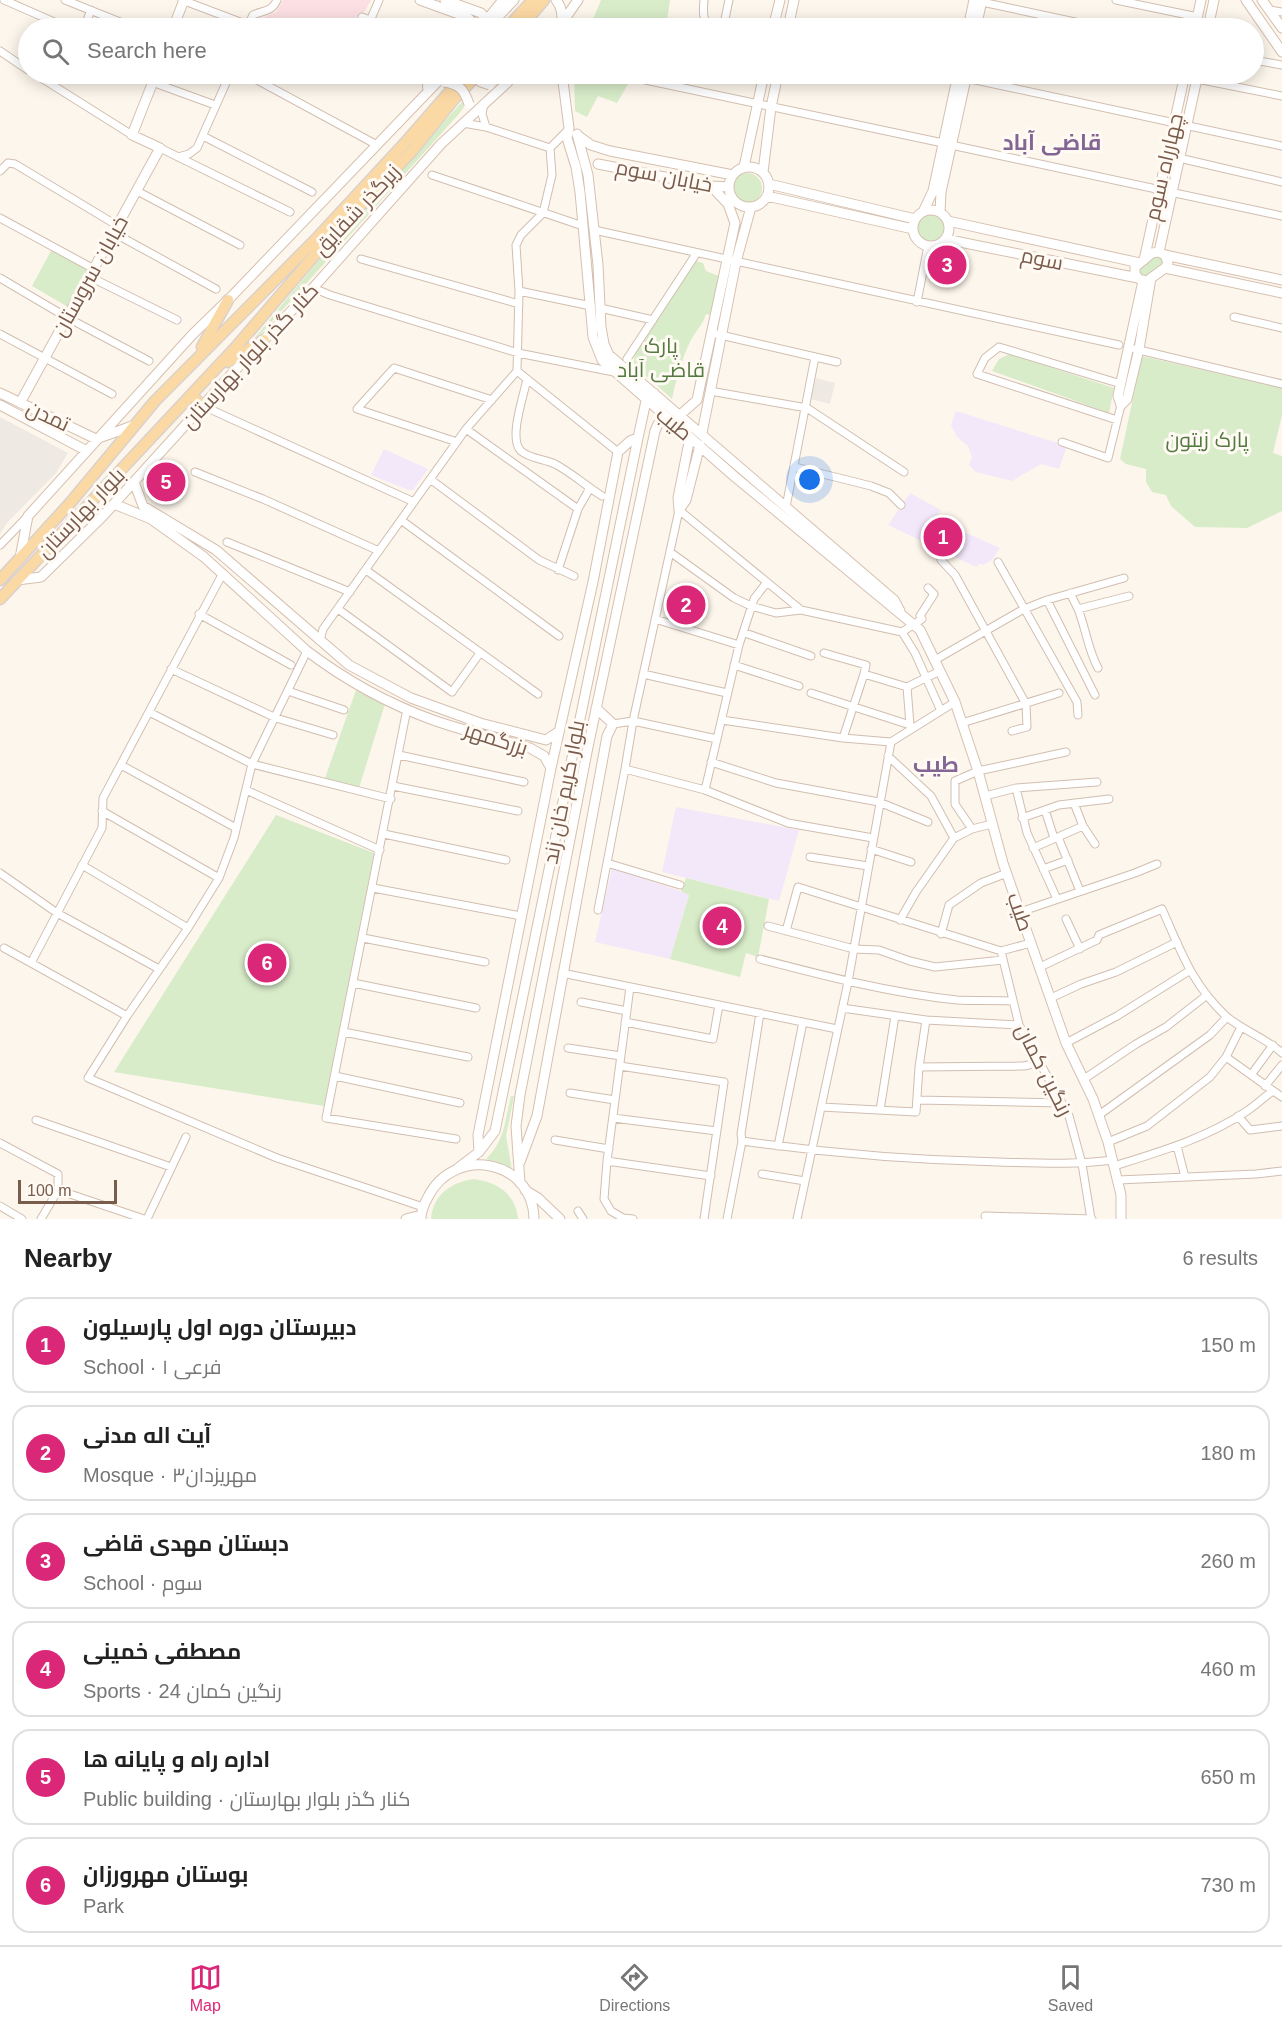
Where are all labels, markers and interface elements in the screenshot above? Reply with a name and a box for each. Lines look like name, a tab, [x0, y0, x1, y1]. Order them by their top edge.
search box	[18, 18, 1264, 84]
icon: search	[39, 35, 72, 68]
text: Search here	[87, 38, 207, 63]
street label: چهارراه سوم	[1140, 111, 1190, 223]
district label: قاضی آباد	[1003, 130, 1101, 156]
street label: خیابان سوم	[613, 155, 715, 199]
street label: زیرگذر شقایق	[309, 160, 406, 261]
street label: خیابان سروستان	[47, 212, 134, 341]
pin: 3	[928, 242, 966, 288]
street label: سوم	[1018, 243, 1065, 277]
street label: کنار گذر بلوار بهارستان	[177, 278, 324, 434]
park label: پارک قاضی آباد	[617, 334, 705, 383]
street label: تمدن	[22, 396, 74, 437]
street label: طیب	[652, 402, 697, 445]
park label: پارک زیتون	[1165, 428, 1249, 454]
pin: 5	[146, 460, 186, 504]
street label: بلوار بهارستان	[32, 463, 131, 564]
your location	[795, 465, 824, 494]
pin: 1	[924, 514, 962, 560]
pin: 2	[666, 582, 706, 628]
street label: بزرگمهر	[460, 717, 531, 762]
street label: بلوار کریم خان زند	[538, 718, 592, 866]
district label: طیب	[913, 752, 959, 777]
street label: طیب	[1003, 890, 1038, 934]
pin: 4	[702, 904, 742, 948]
pin: 6	[248, 940, 286, 986]
street label: رنگین کمان	[1010, 1020, 1077, 1121]
scale bar	[18, 1177, 117, 1204]
text: 100 m	[27, 1182, 71, 1199]
text: Nearby	[24, 1243, 112, 1273]
text: 6 results	[1182, 1247, 1258, 1269]
text: دبیرستان دوره اول پارسیلون	[83, 1315, 356, 1340]
text: 1	[40, 1334, 51, 1356]
text: 150 m	[1200, 1334, 1256, 1356]
text: School · فرعی ۱	[83, 1356, 221, 1378]
text: آیت اله مدنی	[83, 1423, 211, 1448]
text: 2	[40, 1442, 51, 1464]
text: 180 m	[1200, 1442, 1256, 1464]
text: Mosque · مهریزدان۳	[83, 1464, 257, 1486]
text: دبستان مهدی قاضی	[83, 1531, 289, 1556]
text: 3	[40, 1550, 51, 1572]
text: 260 m	[1200, 1550, 1256, 1572]
text: School · سوم	[83, 1572, 203, 1594]
text: مصطفی خمینی	[83, 1639, 241, 1664]
text: 4	[40, 1658, 51, 1680]
text: 460 m	[1200, 1658, 1256, 1680]
text: Sports · رنگین کمان 24	[83, 1680, 282, 1702]
text: اداره راه و پایانه ها	[83, 1747, 270, 1772]
text: 5	[40, 1766, 51, 1788]
text: 650 m	[1200, 1766, 1256, 1788]
text: Public building · کنار گذر بلوار بهارستان	[83, 1788, 410, 1810]
text: بوستان مهرورزان	[83, 1862, 248, 1887]
text: 6	[40, 1874, 51, 1896]
text: 730 m	[1200, 1874, 1256, 1896]
text: Park	[83, 1895, 124, 1917]
tab: Map	[189, 1961, 222, 2015]
tab: Directions	[599, 1961, 670, 2015]
tab: Saved	[1048, 1961, 1093, 2015]

